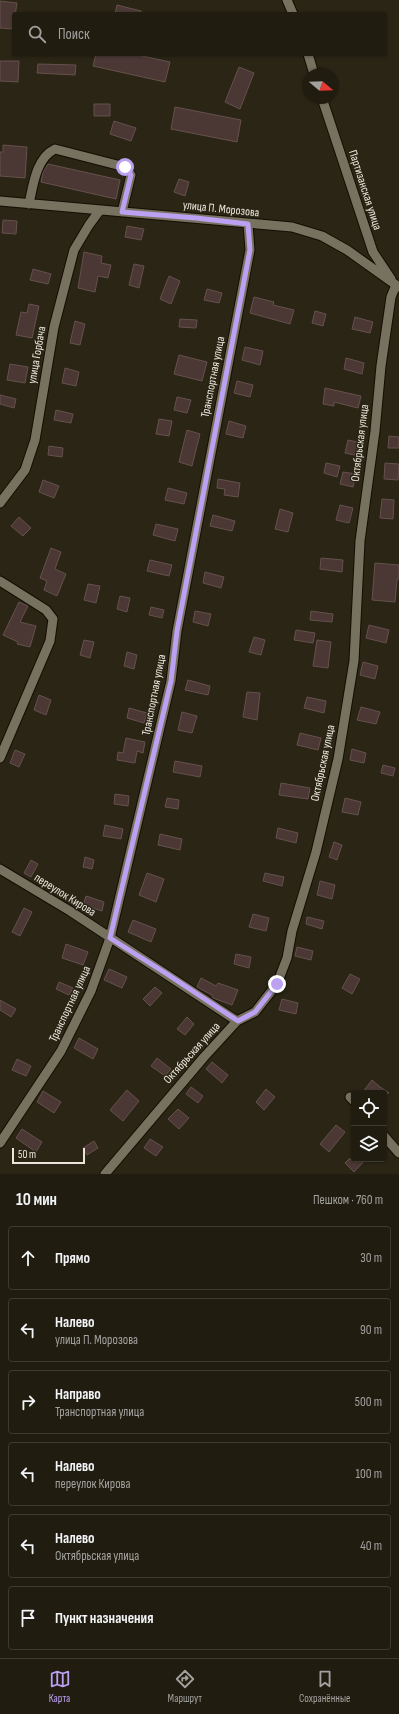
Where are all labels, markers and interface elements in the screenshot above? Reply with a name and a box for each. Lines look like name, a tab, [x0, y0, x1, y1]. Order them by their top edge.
search box	[12, 12, 387, 56]
icon: search	[26, 23, 48, 45]
text: Поиск	[58, 25, 90, 44]
north arrow	[303, 68, 339, 104]
street label: Партизанская улица	[345, 148, 385, 232]
route start	[116, 158, 134, 176]
street label: улица П. Морозова	[182, 198, 260, 221]
street label: улица Горбача	[25, 325, 50, 385]
street label: Транспортная улица	[198, 335, 228, 419]
street label: Октябрьская улица	[348, 403, 372, 482]
street label: Транспортная улица	[139, 653, 169, 737]
street label: Октябрьская улица	[308, 723, 338, 803]
street label: переулок Кирова	[31, 870, 99, 920]
street label: Транспортная улица	[46, 963, 94, 1044]
route end	[268, 975, 286, 993]
street label: Октябрьская улица	[160, 1019, 224, 1087]
map controls	[351, 1090, 387, 1162]
button: locate	[351, 1090, 387, 1126]
button: layers	[351, 1126, 387, 1162]
scale bar	[12, 1146, 85, 1165]
text: 50 m	[18, 1148, 36, 1161]
text: 10 мин	[16, 1190, 57, 1210]
text: Пешком · 760 m	[313, 1192, 383, 1208]
icon: ahead	[17, 1247, 39, 1269]
text: Прямо	[55, 1249, 90, 1268]
text: 30 m	[360, 1250, 382, 1266]
text: Налево	[55, 1313, 95, 1332]
icon: left	[17, 1319, 39, 1341]
text: 90 m	[360, 1322, 382, 1338]
text: улица П. Морозова	[55, 1332, 138, 1348]
text: Направо	[55, 1385, 101, 1404]
icon: right	[17, 1391, 39, 1413]
text: 500 m	[355, 1394, 382, 1410]
text: Транспортная улица	[55, 1404, 144, 1420]
text: Налево	[55, 1457, 95, 1476]
icon: left	[17, 1463, 39, 1485]
text: 100 m	[355, 1466, 382, 1482]
text: переулок Кирова	[55, 1476, 130, 1492]
text: Налево	[55, 1529, 95, 1548]
icon: left	[17, 1535, 39, 1557]
text: 40 m	[360, 1538, 382, 1554]
text: Октябрьская улица	[55, 1548, 139, 1564]
icon: arrive	[17, 1607, 39, 1629]
text: Пункт назначения	[55, 1609, 153, 1628]
tab: Карта	[49, 1668, 71, 1705]
tab: Маршрут	[168, 1668, 202, 1705]
tab: Сохранённые	[299, 1668, 350, 1705]

